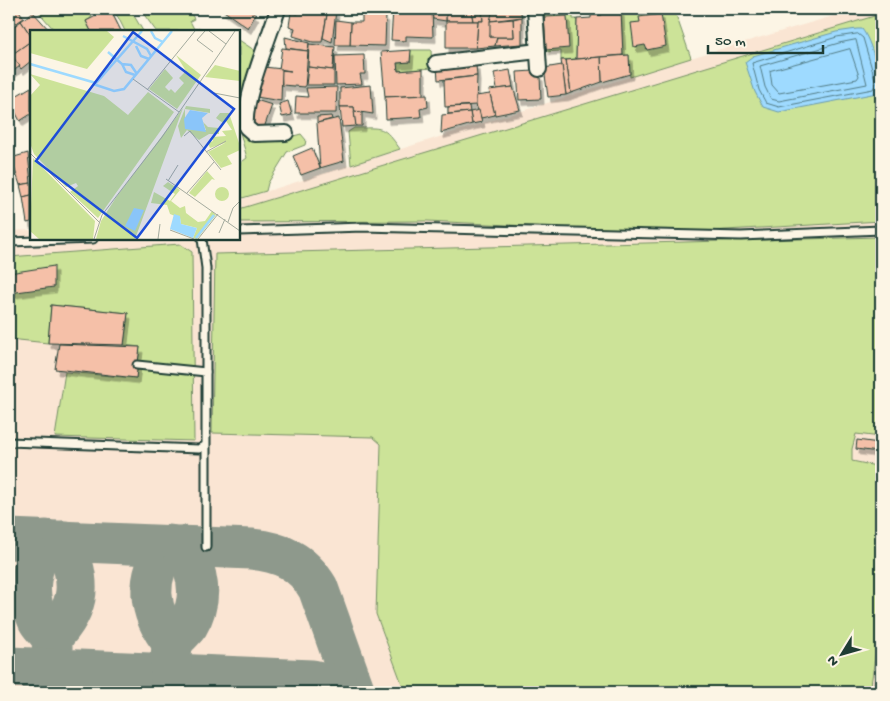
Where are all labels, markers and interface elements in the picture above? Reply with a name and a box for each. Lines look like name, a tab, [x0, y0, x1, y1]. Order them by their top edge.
scale bar	[708, 22, 822, 54]
inset map	[30, 30, 240, 240]
text: 50 m	[715, 33, 746, 51]
north arrow	[818, 628, 868, 678]
text: N	[824, 652, 843, 669]

